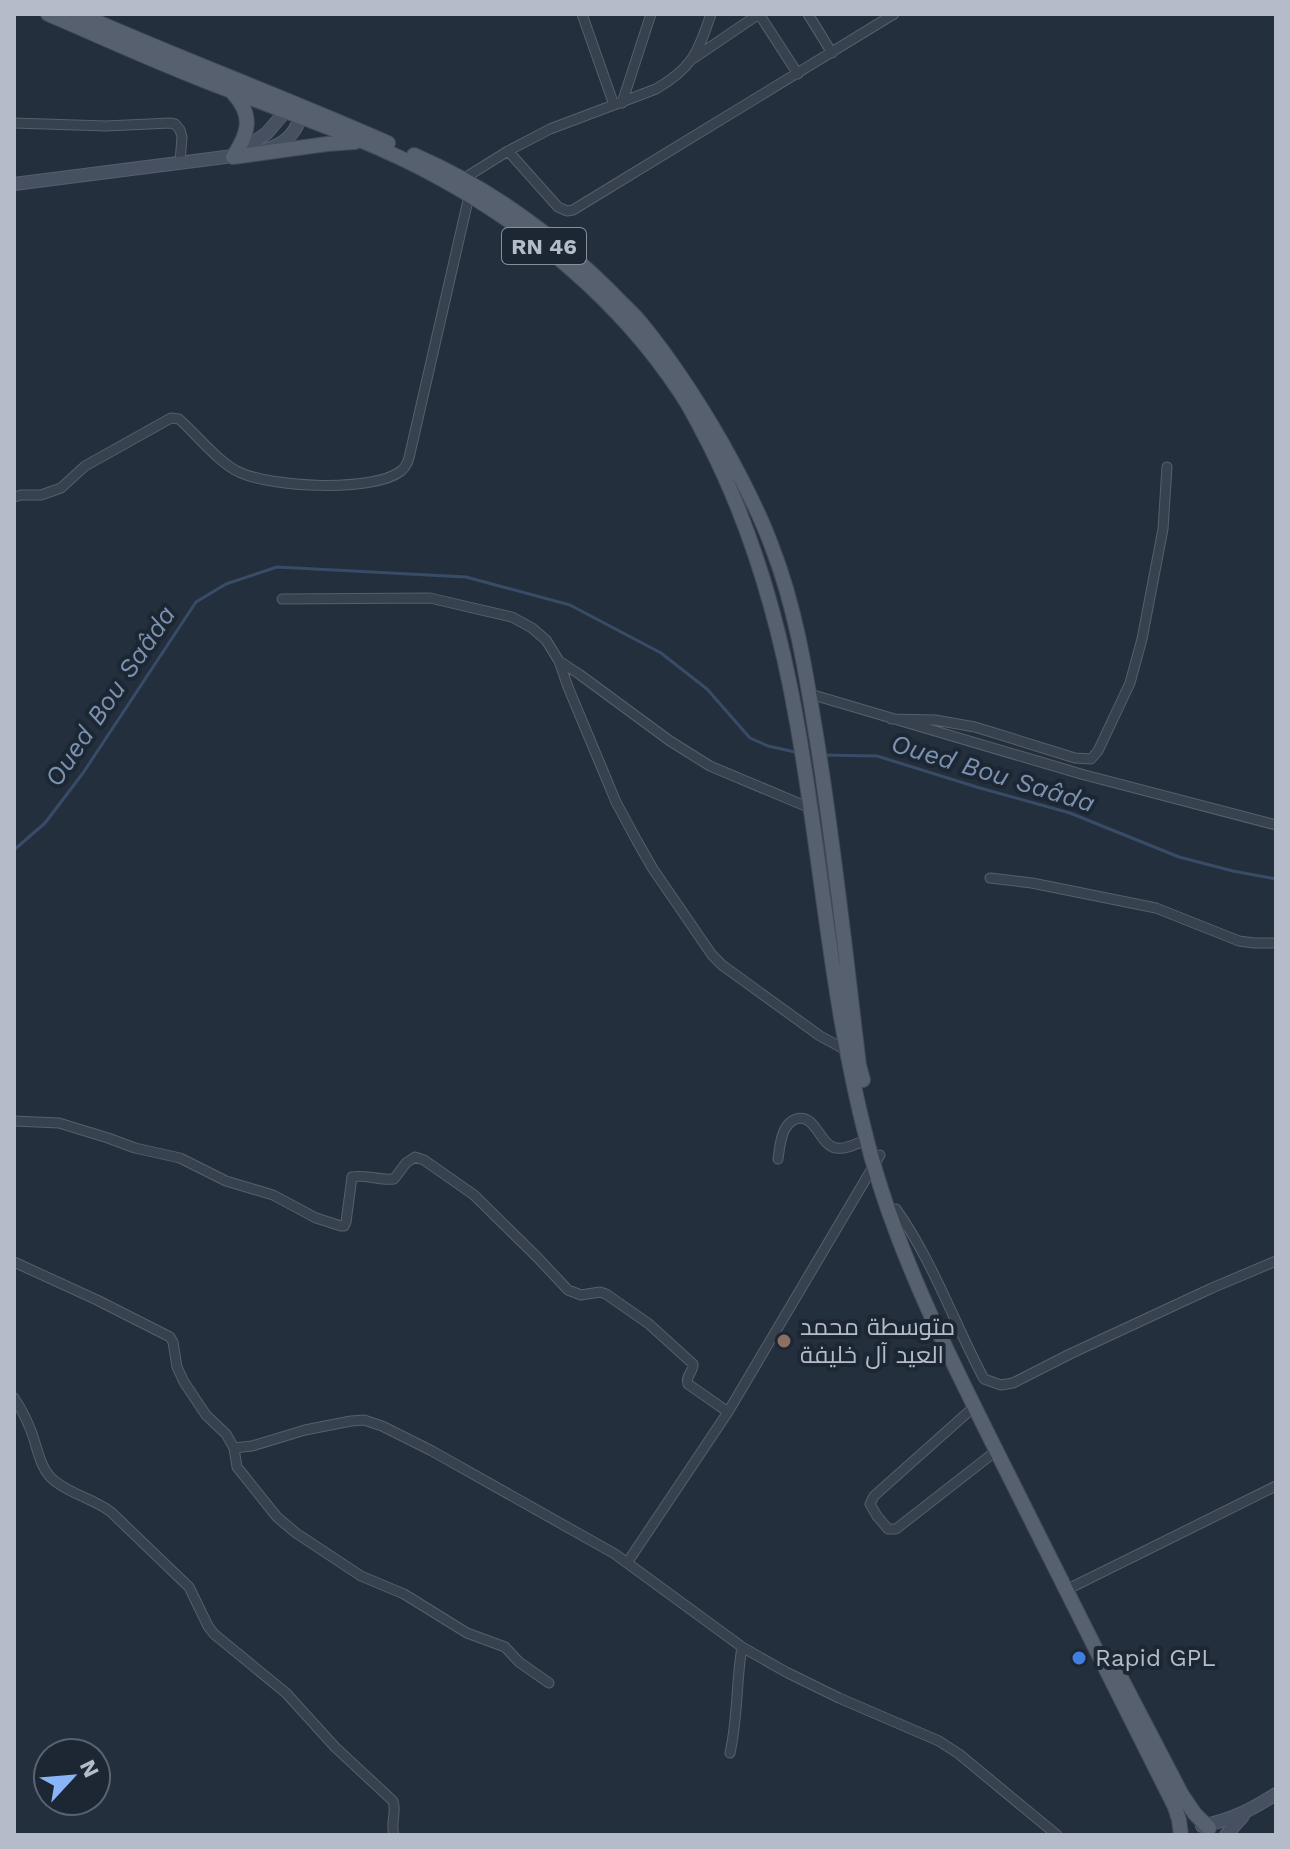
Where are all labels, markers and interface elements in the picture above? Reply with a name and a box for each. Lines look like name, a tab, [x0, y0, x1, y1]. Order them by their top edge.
road number: RN 46	[502, 228, 586, 264]
water label: Oued Bou Saâda	[38, 600, 182, 792]
water label: Oued Bou Saâda	[888, 728, 1098, 818]
place label: متوسطة محمد العيد آل خليفة	[800, 1313, 955, 1369]
marker: متوسطة محمد العيد آل خليفة	[775, 1332, 793, 1350]
place label: Rapid GPL	[1095, 1644, 1216, 1672]
marker: Rapid GPL	[1070, 1649, 1088, 1667]
north arrow	[32, 1737, 112, 1817]
text: N	[75, 1756, 104, 1781]

